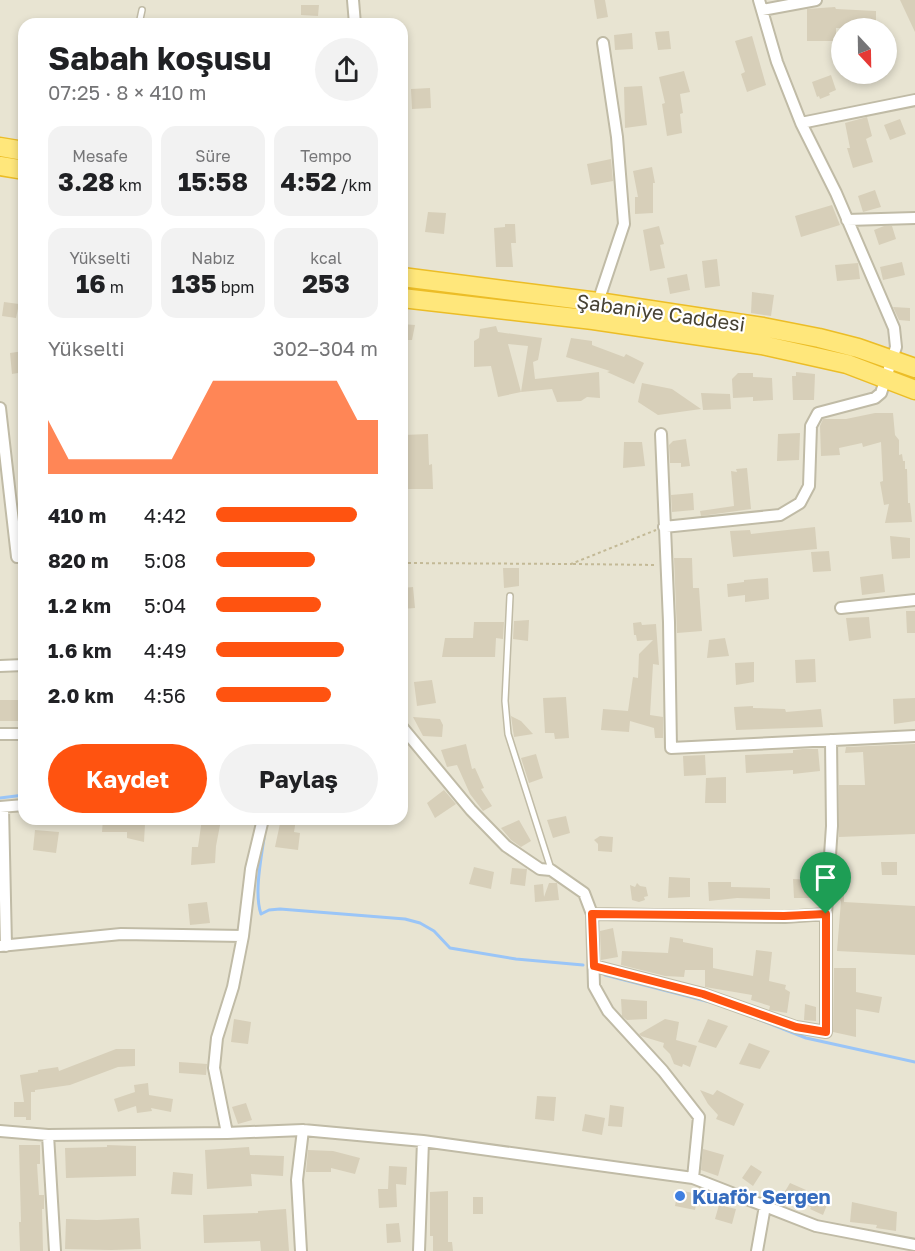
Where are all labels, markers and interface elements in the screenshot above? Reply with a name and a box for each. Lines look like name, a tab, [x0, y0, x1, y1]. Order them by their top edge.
north arrow	[831, 18, 897, 84]
map controls	[831, 18, 897, 84]
text: Sabah koşusu	[48, 38, 271, 77]
button: share	[315, 38, 378, 101]
text: 07:25 · 8 × 410 m	[48, 80, 206, 104]
text: Mesafe	[72, 146, 128, 166]
text: Süre	[195, 146, 231, 166]
text: Tempo	[300, 146, 352, 166]
text: 3.28	[58, 166, 115, 197]
text: 15:58	[178, 166, 248, 197]
text: 4:52	[280, 166, 337, 197]
text: km	[115, 175, 142, 195]
text: /km	[337, 175, 372, 195]
text: Yükselti	[69, 248, 131, 268]
text: Nabız	[191, 248, 235, 268]
text: kcal	[310, 248, 342, 268]
text: 16	[76, 268, 106, 299]
text: 135	[172, 268, 217, 299]
text: 253	[302, 268, 350, 299]
text: m	[106, 277, 124, 297]
text: bpm	[217, 277, 254, 297]
street label: Şabaniye Caddesi	[575, 288, 747, 336]
text: Yükselti	[48, 336, 125, 360]
text: 302–304 m	[273, 336, 378, 360]
text: 410 m	[48, 503, 106, 527]
text: 4:42	[144, 503, 186, 527]
text: 820 m	[48, 548, 109, 572]
text: 5:08	[144, 548, 186, 572]
text: 1.2 km	[48, 593, 111, 617]
text: 5:04	[144, 593, 186, 617]
text: 1.6 km	[48, 638, 112, 662]
text: 4:49	[144, 638, 187, 662]
text: 2.0 km	[48, 683, 114, 707]
text: 4:56	[144, 683, 186, 707]
button: Kaydet	[48, 744, 207, 813]
button: Paylaş	[219, 744, 378, 813]
pin	[800, 852, 851, 914]
icon: arrive	[809, 861, 842, 894]
place label: Kuaför Sergen	[692, 1184, 831, 1208]
marker: Kuaför Sergen	[673, 1189, 687, 1203]

